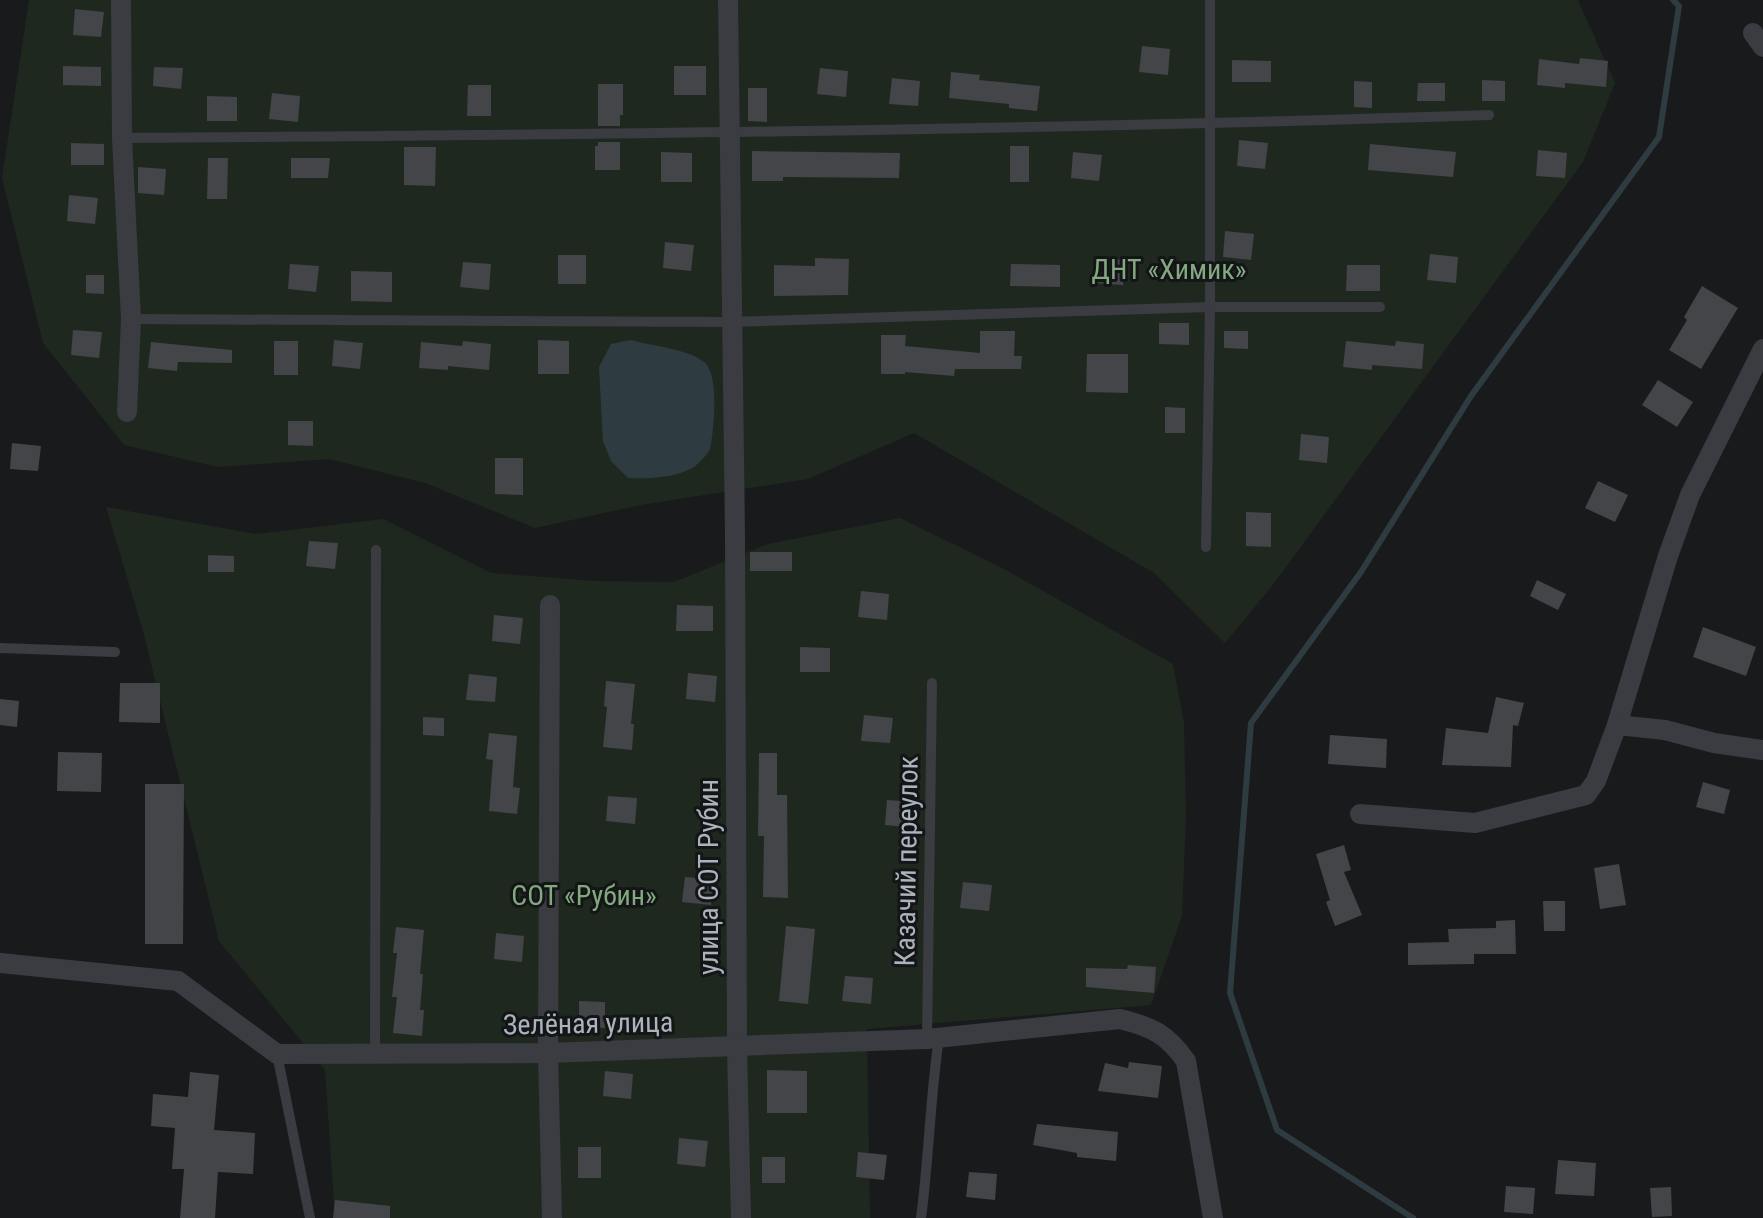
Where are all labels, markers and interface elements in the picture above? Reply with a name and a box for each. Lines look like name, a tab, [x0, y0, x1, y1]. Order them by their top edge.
park label: ДНТ «Химик»	[1092, 253, 1246, 286]
street label: Казачий переулок	[888, 756, 925, 967]
street label: улица СОТ Рубин	[692, 779, 725, 975]
park label: СОТ «Рубин»	[511, 879, 657, 912]
street label: Зелёная улица	[503, 1006, 673, 1041]

